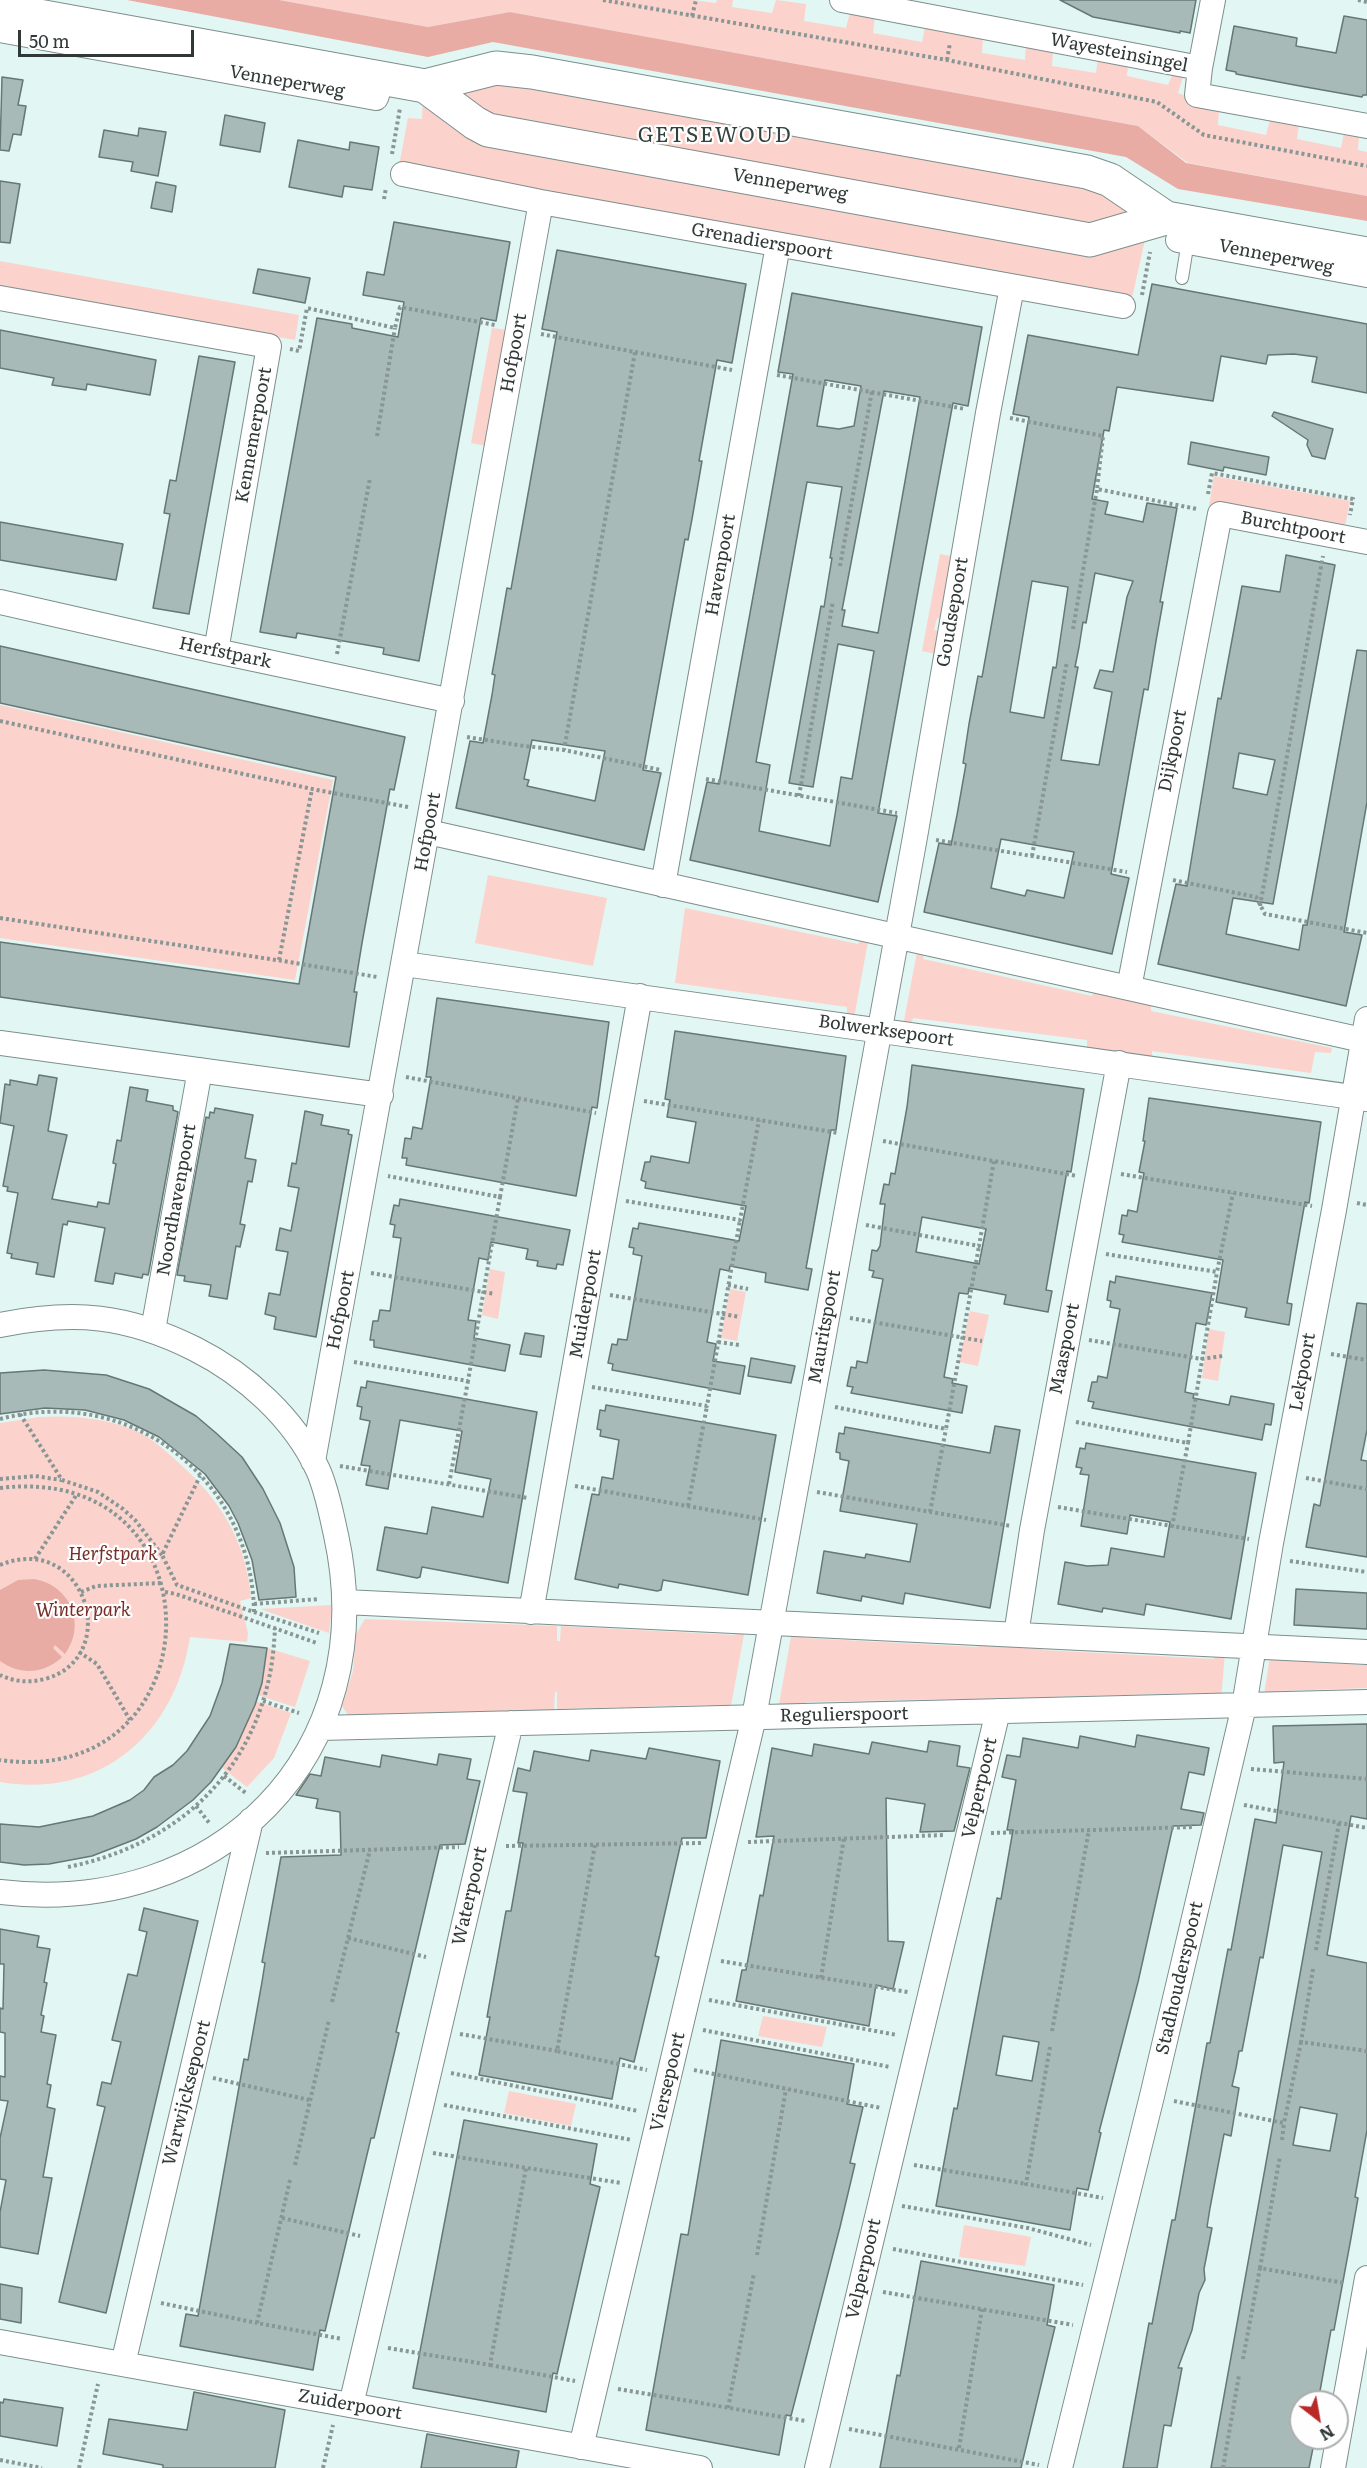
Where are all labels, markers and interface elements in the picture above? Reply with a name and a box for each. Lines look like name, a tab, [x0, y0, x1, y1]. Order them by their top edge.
scale bar	[21, 18, 196, 56]
text: 50 m	[29, 27, 70, 54]
street label: Wayesteinsingel	[1048, 29, 1190, 77]
street label: Venneperweg	[228, 61, 346, 103]
district label: GETSEWOUD	[638, 123, 792, 149]
street label: Venneperweg	[731, 164, 849, 206]
street label: Grenadierspoort	[690, 219, 834, 265]
street label: Venneperweg	[1217, 235, 1335, 279]
street label: Hofpoort	[496, 312, 532, 394]
street label: Kennemerpoort	[231, 365, 277, 505]
street label: Burchtpoort	[1239, 507, 1347, 549]
street label: Havenpoort	[701, 512, 741, 618]
street label: Goudsepoort	[933, 555, 973, 669]
street label: Herfstpark	[177, 633, 273, 673]
street label: Dijkpoort	[1154, 708, 1192, 794]
street label: Hofpoort	[410, 791, 446, 873]
street label: Bolwerksepoort	[817, 1011, 955, 1051]
street label: Noordhavenpoort	[153, 1122, 201, 1278]
street label: Muiderpoort	[566, 1248, 606, 1360]
street label: Mauritspoort	[804, 1268, 846, 1386]
street label: Hofpoort	[323, 1269, 359, 1351]
street label: Maaspoort	[1046, 1301, 1084, 1397]
street label: Lekpoort	[1285, 1331, 1321, 1413]
park label: Herfstpark	[68, 1544, 158, 1566]
park label: Winterpark	[35, 1600, 131, 1622]
street label: Regulierspoort	[779, 1703, 909, 1727]
street label: Velperpoort	[958, 1735, 1002, 1841]
street label: Waterpoort	[448, 1844, 492, 1948]
street label: Stadhouderspoort	[1152, 1899, 1208, 2057]
street label: Warwijcksepoort	[158, 2018, 216, 2168]
street label: Viersepoort	[646, 2030, 690, 2134]
street label: Velperpoort	[842, 2216, 886, 2322]
street label: Zuiderpoort	[296, 2385, 404, 2425]
north arrow	[1289, 2390, 1349, 2450]
text: N	[1315, 2420, 1339, 2447]

